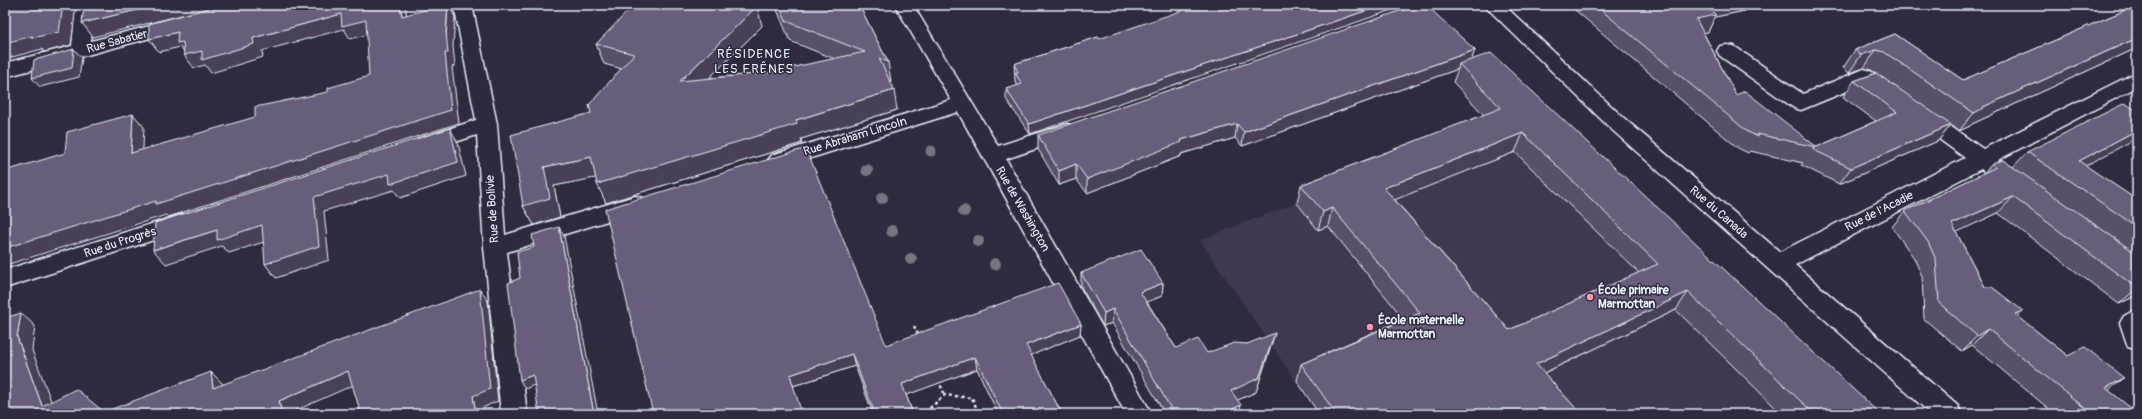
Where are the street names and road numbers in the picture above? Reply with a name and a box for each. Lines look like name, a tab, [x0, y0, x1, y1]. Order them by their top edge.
street label: Rue Sabatier	[85, 26, 150, 57]
street label: Rue Abraham Lincoln	[802, 114, 909, 159]
street label: Rue de Washington	[992, 164, 1053, 255]
street label: Rue de Bolivie	[483, 174, 502, 243]
street label: Rue du Canada	[1686, 183, 1751, 242]
street label: Rue de l'Acadie	[1843, 188, 1916, 235]
street label: Rue du Progrès	[82, 224, 159, 261]

